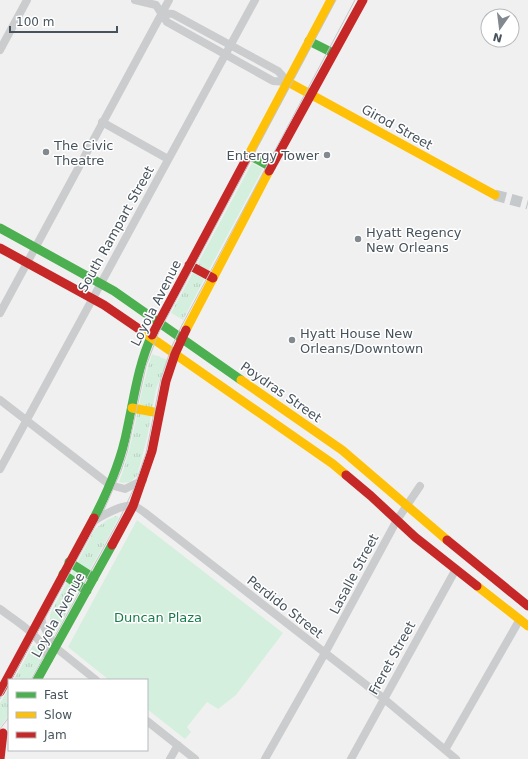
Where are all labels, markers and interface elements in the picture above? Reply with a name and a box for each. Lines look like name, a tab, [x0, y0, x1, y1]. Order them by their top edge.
scale bar	[10, 8, 117, 34]
north arrow	[480, 8, 520, 48]
text: 100 m	[16, 15, 54, 29]
text: N	[492, 30, 504, 45]
street label: Girod Street	[359, 101, 435, 153]
place label: The Civic Theatre	[53, 138, 113, 168]
marker: The Civic Theatre	[41, 147, 51, 157]
place label: Entergy Tower	[227, 148, 320, 163]
marker: Entergy Tower	[322, 150, 332, 160]
street label: South Rampart Street	[75, 163, 157, 295]
place label: Hyatt Regency New Orleans	[366, 225, 462, 255]
marker: Hyatt Regency New Orleans	[353, 234, 363, 244]
street label: Loyola Avenue	[128, 257, 184, 349]
place label: Hyatt House New Orleans/Downtown	[300, 326, 423, 356]
marker: Hyatt House New Orleans/Downtown	[287, 335, 297, 345]
street label: Poydras Street	[238, 359, 324, 425]
street label: Lasalle Street	[327, 531, 381, 617]
street label: Loyola Avenue	[29, 570, 87, 660]
street label: Perdido Street	[244, 573, 326, 641]
park label: Duncan Plaza	[114, 610, 202, 625]
street label: Freret Street	[366, 619, 418, 697]
legend	[8, 679, 148, 751]
text: Fast	[44, 688, 68, 702]
text: Slow	[44, 708, 72, 722]
text: Jam	[43, 728, 67, 742]

